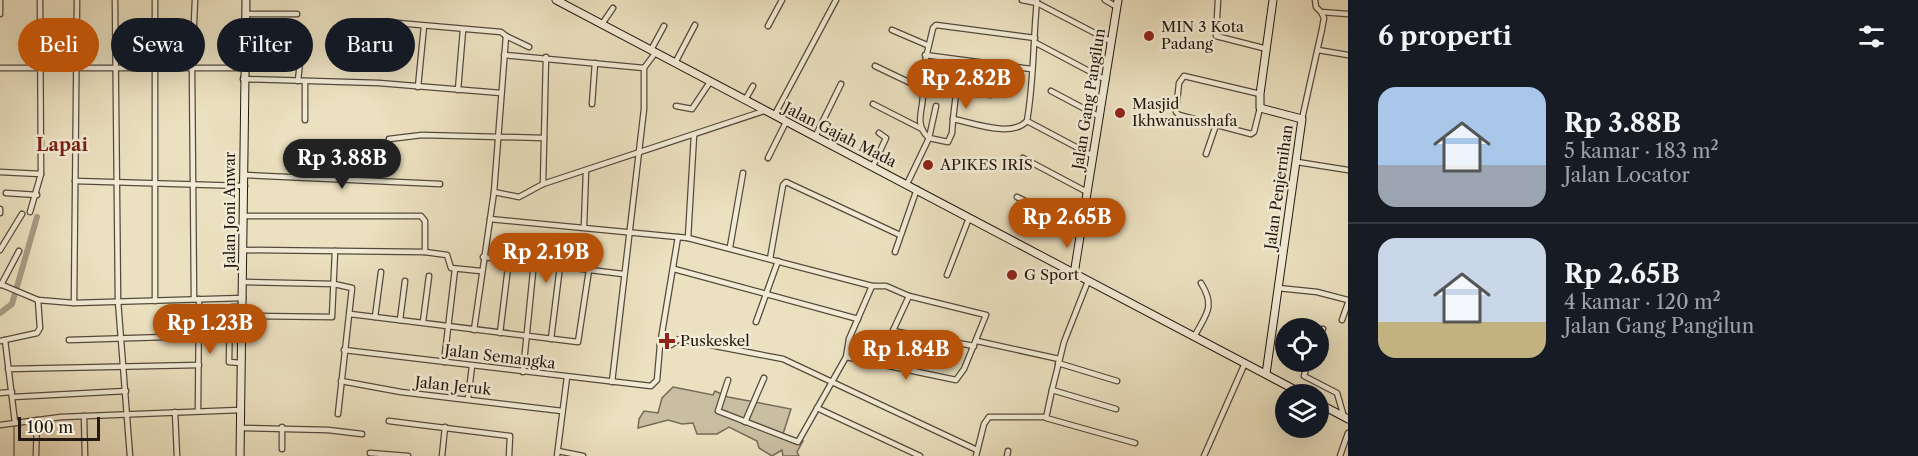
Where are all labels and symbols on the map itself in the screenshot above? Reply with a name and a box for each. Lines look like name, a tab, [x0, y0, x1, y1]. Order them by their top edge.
place label: MIN 3 Kota Padang	[1161, 17, 1244, 53]
street label: Jalan Gang Pangilun	[1068, 26, 1109, 173]
marker: MIN 3 Kota Padang	[1142, 29, 1156, 43]
pin: Rp 2.82B	[904, 59, 1028, 110]
place label: Masjid Ikhwanusshafa	[1132, 94, 1238, 130]
street label: Jalan Gajah Mada	[779, 97, 900, 171]
marker: Masjid Ikhwanusshafa	[1113, 106, 1127, 120]
street label: Jalan Penjernihan	[1260, 123, 1297, 252]
district label: Lapai	[36, 134, 88, 156]
pin: Rp 3.88B	[280, 139, 404, 190]
street label: Jalan Joni Anwar	[220, 151, 239, 270]
place label: APIKES IRIS	[939, 155, 1033, 174]
marker: APIKES IRIS	[921, 158, 935, 172]
pin: Rp 2.65B	[1005, 198, 1129, 249]
pin: Rp 2.19B	[484, 233, 608, 284]
place label: G Sport	[1024, 265, 1080, 284]
marker: G Sport	[1005, 268, 1019, 282]
pin: Rp 1.23B	[148, 304, 272, 355]
pin: Rp 1.84B	[844, 330, 968, 381]
place label: Puskeskel	[680, 331, 750, 350]
marker: Puskeskel	[658, 332, 676, 350]
street label: Jalan Semangka	[442, 340, 557, 373]
street label: Jalan Jeruk	[412, 372, 493, 399]
scale bar	[18, 414, 100, 442]

